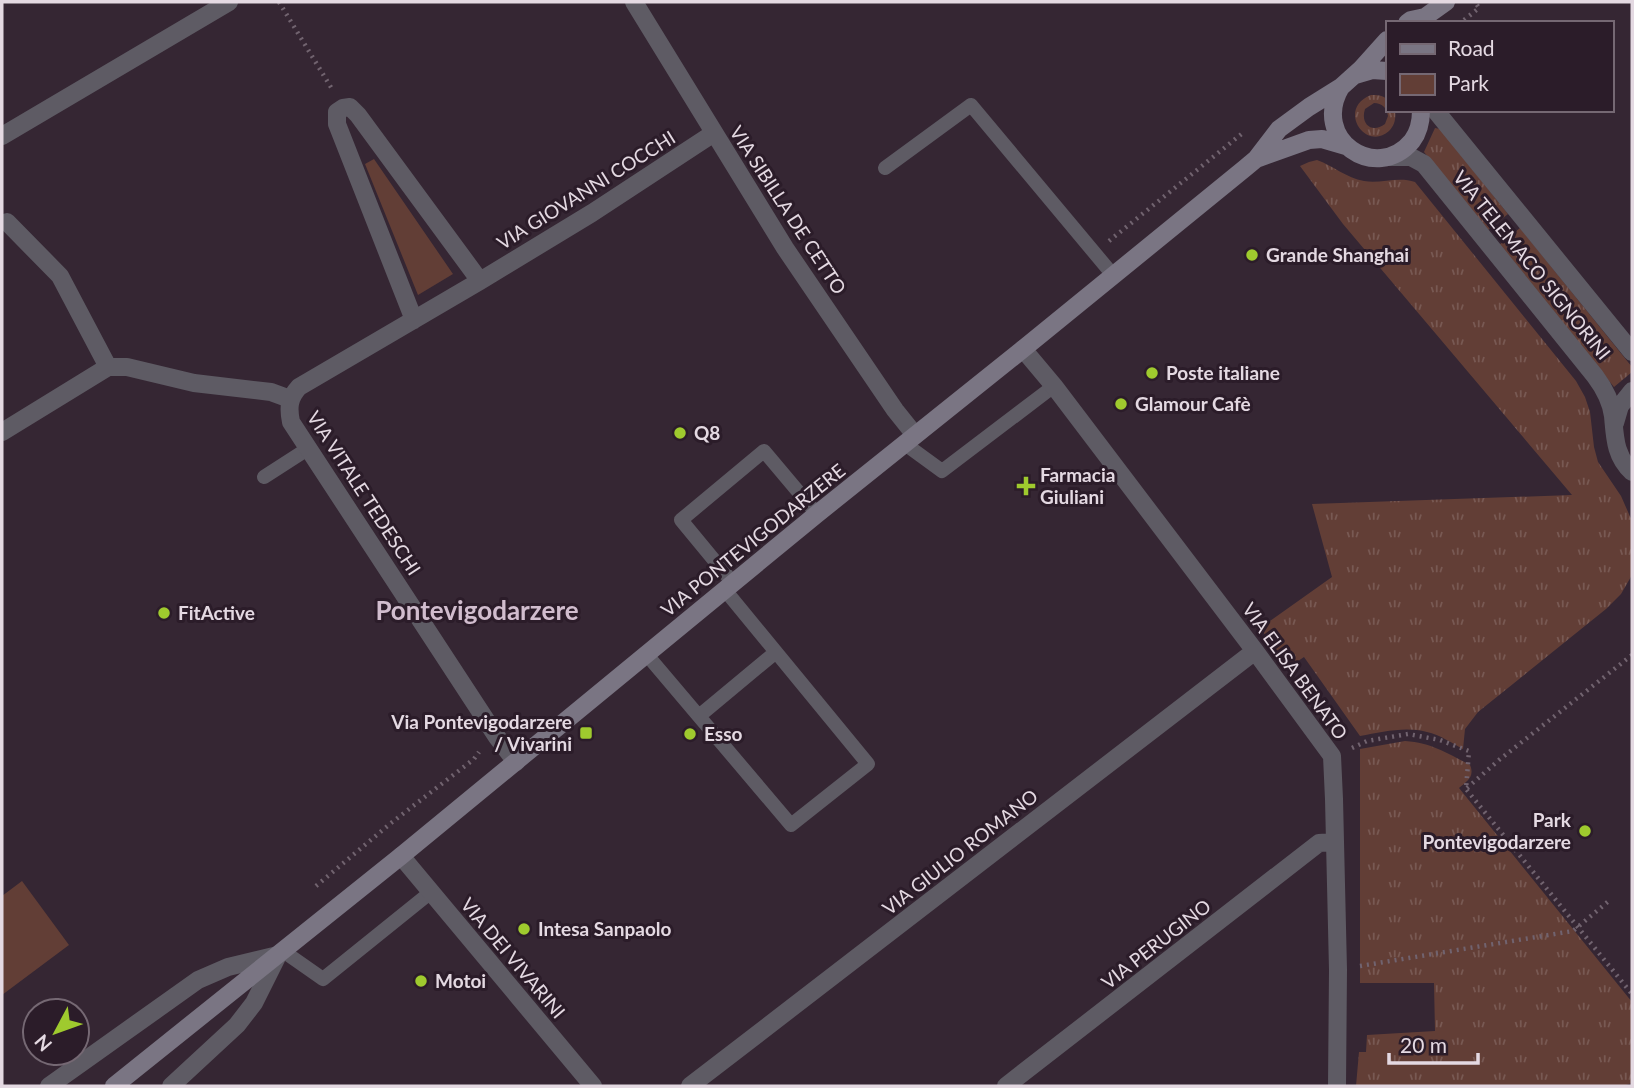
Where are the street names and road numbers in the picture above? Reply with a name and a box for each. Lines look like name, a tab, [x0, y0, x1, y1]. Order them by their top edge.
street label: VIA SIBILLA DE CETTO	[725, 121, 851, 298]
street label: VIA GIOVANNI COCCHI	[492, 125, 679, 254]
street label: VIA TELEMACO SIGNORINI	[1449, 166, 1616, 364]
street label: VIA VITALE TEDESCHI	[303, 406, 426, 579]
street label: VIA PONTEVIGODARZERE	[656, 458, 849, 621]
street label: VIA ELISA BENATO	[1238, 598, 1353, 744]
street label: VIA GIULIO ROMANO	[877, 784, 1042, 919]
street label: VIA DEI VIVARINI	[456, 893, 570, 1023]
street label: VIA PERUGINO	[1096, 894, 1215, 993]

